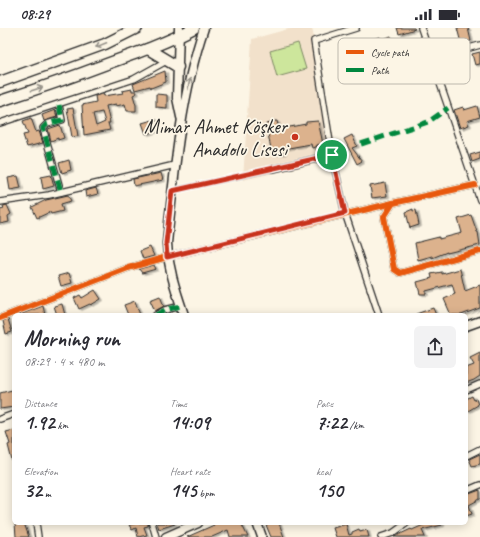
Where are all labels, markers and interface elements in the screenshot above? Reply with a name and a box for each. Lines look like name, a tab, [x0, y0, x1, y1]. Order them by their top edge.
text: 08:29	[20, 5, 50, 24]
legend	[338, 38, 470, 84]
one-way arrow	[96, 42, 108, 49]
text: Cycle path	[371, 45, 410, 59]
text: Path	[371, 63, 390, 77]
one-way arrow	[186, 78, 194, 91]
one-way arrow	[30, 85, 43, 92]
place label: Mimar Ahmet Köşker Anadolu Lisesi	[144, 114, 289, 162]
marker: Mimar Ahmet Köşker Anadolu Lisesi	[290, 132, 300, 142]
pin	[315, 138, 349, 172]
icon: arrive	[321, 144, 343, 166]
text: Morning run	[24, 325, 120, 353]
button: share	[414, 326, 456, 368]
text: 08:29 · 4 × 480 m	[24, 354, 105, 370]
text: Distance	[24, 396, 57, 410]
text: Time	[170, 396, 187, 410]
text: Pace	[316, 396, 333, 410]
text: 1.92	[24, 410, 55, 435]
text: 14:09	[170, 410, 210, 435]
text: 7:22	[316, 410, 347, 435]
text: km	[55, 418, 68, 432]
text: /km	[347, 418, 364, 432]
text: Elevation	[24, 464, 58, 478]
text: Heart rate	[170, 464, 210, 478]
text: kcal	[316, 464, 331, 478]
text: 32	[24, 478, 42, 503]
text: 145	[170, 478, 197, 503]
text: 150	[316, 478, 343, 503]
text: m	[42, 486, 51, 500]
text: bpm	[197, 486, 214, 500]

